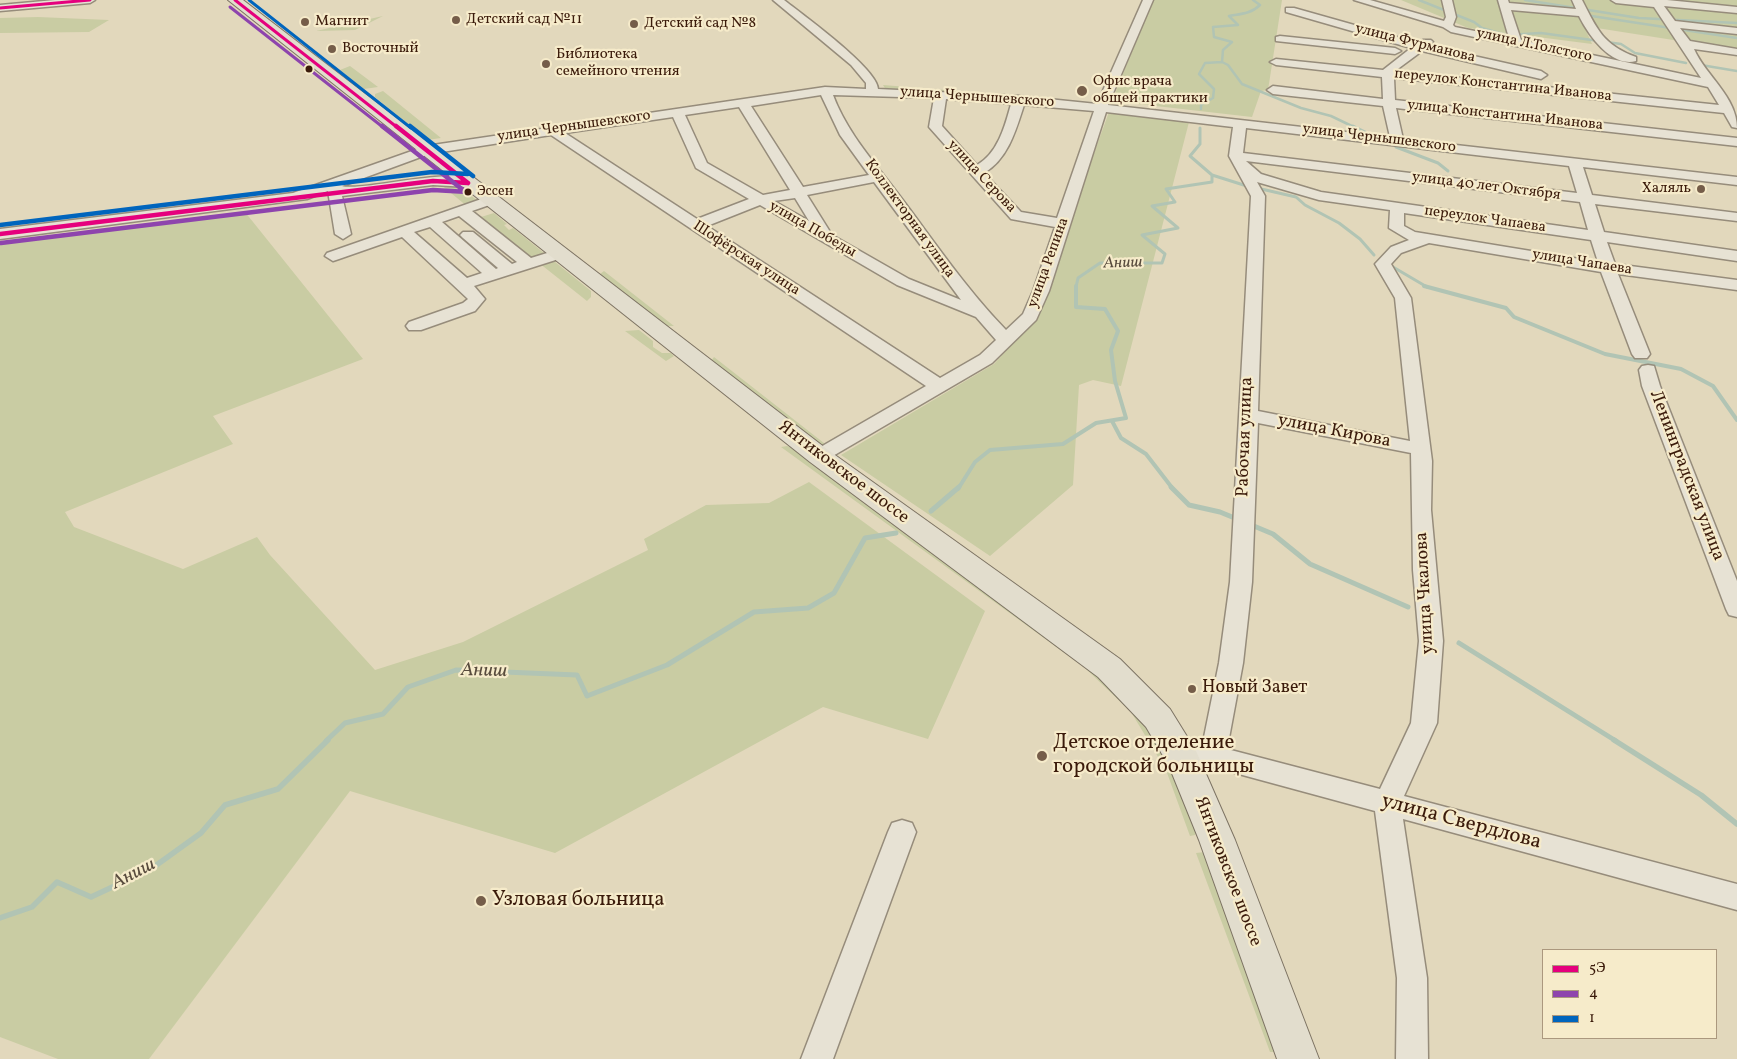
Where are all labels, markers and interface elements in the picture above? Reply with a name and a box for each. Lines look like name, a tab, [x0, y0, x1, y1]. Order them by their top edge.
place label: Детский сад №11	[466, 11, 582, 29]
place label: Магнит	[315, 13, 369, 31]
marker: Детский сад №11	[450, 14, 462, 26]
place label: Детский сад №8	[644, 15, 756, 33]
marker: Магнит	[299, 16, 311, 28]
marker: Детский сад №8	[628, 18, 640, 30]
street label: улица Фурманова	[1353, 20, 1477, 68]
street label: улица Л.Толстого	[1475, 25, 1593, 67]
place label: Восточный	[342, 40, 419, 58]
marker: Восточный	[326, 43, 338, 55]
place label: Библиотека семейного чтения	[556, 46, 680, 81]
marker: Библиотека семейного чтения	[540, 58, 552, 70]
unlabelled marker	[304, 64, 314, 74]
street label: переулок Константина Иванова	[1393, 66, 1613, 106]
place label: Офис врача общей практики	[1093, 73, 1208, 108]
street label: улица Чернышевского	[899, 84, 1055, 112]
marker: Офис врача общей практики	[1075, 84, 1089, 98]
street label: улица Константина Иванова	[1406, 97, 1604, 135]
street label: улица Чернышевского	[496, 107, 652, 147]
street label: улица Чернышевского	[1301, 121, 1457, 157]
street label: улица Серова	[943, 137, 1019, 217]
street label: Коллекторная улица	[860, 156, 958, 282]
street label: улица 40 лет Октября	[1411, 169, 1561, 205]
place label: Халяль	[1642, 180, 1691, 198]
marker: Халяль	[1695, 183, 1707, 195]
place label: Эссен	[477, 184, 513, 200]
marker: Эссен	[463, 187, 473, 197]
street label: улица Победы	[765, 198, 859, 262]
street label: переулок Чапаева	[1423, 203, 1547, 237]
street label: улица Репина	[1024, 215, 1074, 311]
street label: Шофёрская улица	[689, 218, 803, 300]
street label: улица Чапаева	[1531, 246, 1633, 280]
water label: Аниш	[1103, 254, 1143, 274]
street label: Рабочая улица	[1233, 377, 1259, 497]
street label: Ленинградская улица	[1644, 388, 1728, 564]
street label: улица Кирова	[1276, 410, 1392, 454]
street label: Янтиковское шоссе	[773, 417, 913, 529]
street label: улица Чкалова	[1412, 531, 1440, 655]
water label: Аниш	[461, 660, 507, 684]
place label: Новый Завет	[1202, 678, 1307, 700]
marker: Новый Завет	[1186, 683, 1198, 695]
place label: Детское отделение городской больницы	[1053, 731, 1254, 781]
marker: Детское отделение городской больницы	[1035, 749, 1049, 763]
street label: улица Свердлова	[1378, 790, 1544, 856]
street label: Янтиковское шоссе	[1188, 794, 1266, 950]
water label: Аниш	[108, 854, 160, 896]
place label: Узловая больница	[492, 888, 665, 914]
marker: Узловая больница	[474, 894, 488, 908]
legend	[1542, 949, 1717, 1039]
text: 5Э	[1589, 958, 1605, 979]
text: 4	[1589, 983, 1598, 1004]
text: 1	[1589, 1008, 1595, 1029]

